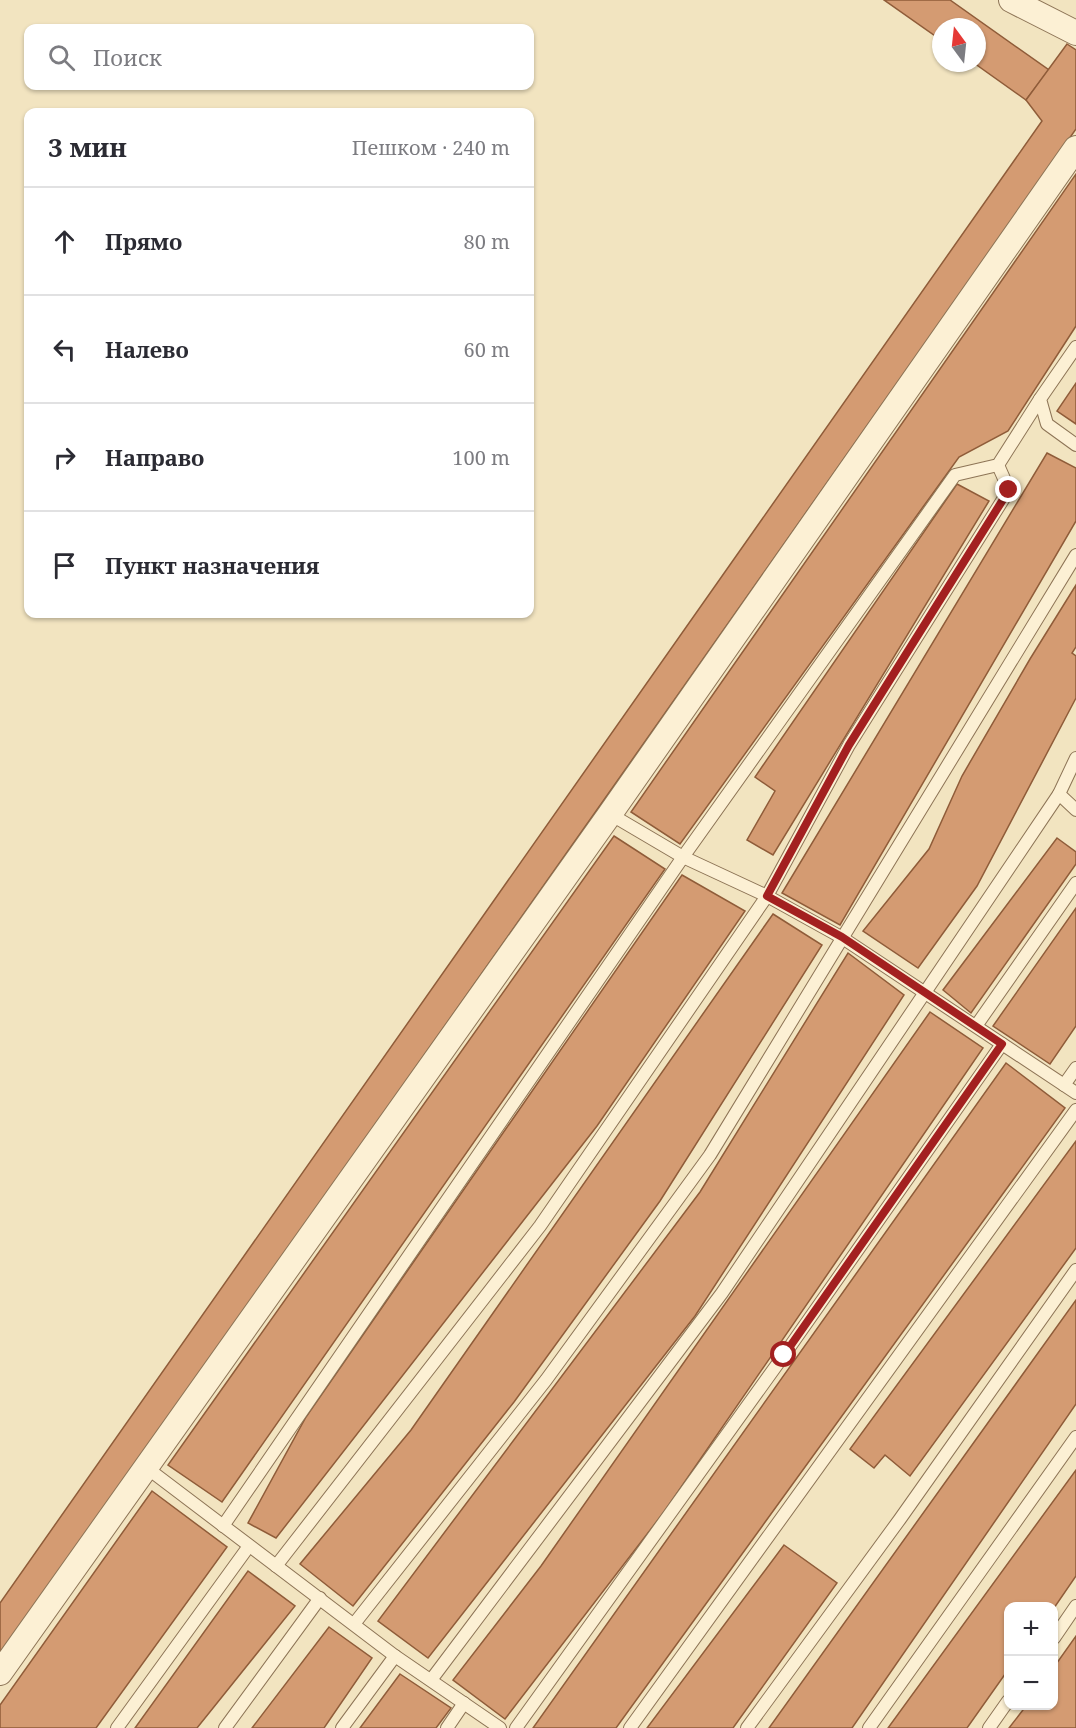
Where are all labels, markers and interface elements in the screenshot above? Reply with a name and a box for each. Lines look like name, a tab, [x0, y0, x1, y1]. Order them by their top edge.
north arrow	[932, 18, 986, 72]
search box	[24, 24, 534, 90]
icon: search	[45, 41, 78, 74]
text: Поиск	[93, 42, 162, 72]
text: 3 мин	[48, 129, 127, 165]
text: Пешком · 240 m	[352, 134, 510, 161]
icon: ahead	[48, 225, 81, 258]
text: Прямо	[105, 226, 182, 256]
text: 80 m	[464, 228, 510, 255]
icon: left	[48, 333, 81, 366]
text: Налево	[105, 334, 189, 364]
text: 60 m	[464, 336, 510, 363]
icon: right	[48, 441, 81, 474]
text: Направо	[105, 442, 204, 472]
text: 100 m	[452, 444, 510, 471]
route end	[995, 476, 1021, 502]
icon: arrive	[48, 549, 81, 582]
text: Пункт назначения	[105, 550, 319, 580]
route start	[770, 1341, 796, 1367]
map controls	[1004, 1602, 1058, 1710]
button: +	[1004, 1602, 1058, 1656]
button: −	[1004, 1656, 1058, 1710]

